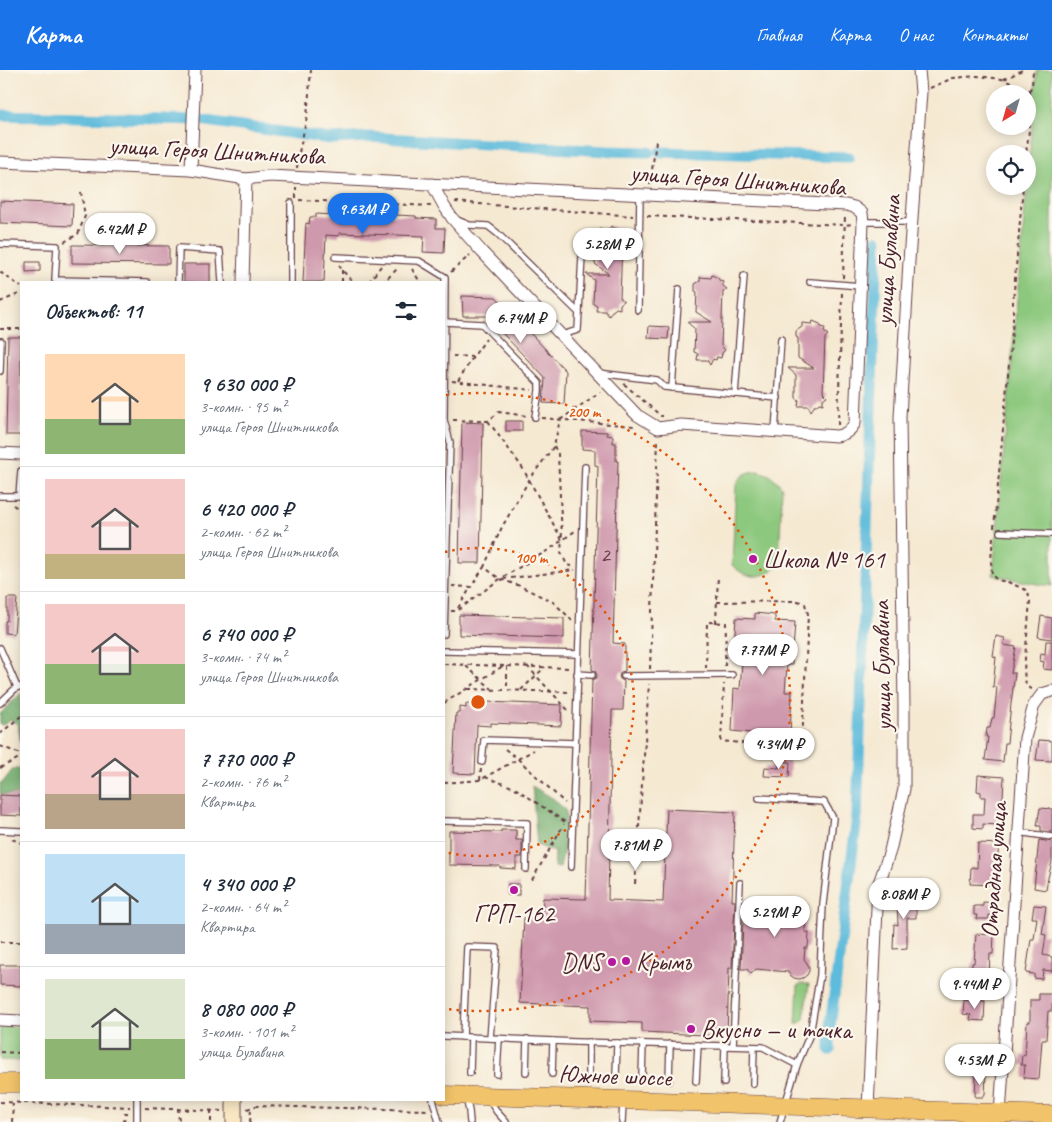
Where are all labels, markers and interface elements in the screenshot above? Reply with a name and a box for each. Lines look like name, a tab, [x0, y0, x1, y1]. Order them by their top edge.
text: Карта	[25, 20, 82, 50]
text: Главная	[757, 24, 802, 46]
text: Карта	[830, 24, 871, 46]
text: О нас	[899, 24, 934, 46]
text: Контакты	[962, 24, 1027, 46]
north arrow	[986, 85, 1036, 135]
map controls	[986, 85, 1036, 195]
street label: улица Героя Шнитникова	[106, 129, 328, 173]
button: locate	[986, 145, 1036, 195]
street label: улица Героя Шнитникова	[627, 156, 849, 204]
pin: 9.63M ₽	[317, 192, 409, 235]
street label: улица Булавина	[867, 192, 909, 328]
text: 9.63M ₽	[339, 199, 387, 219]
pin: 6.42M ₽	[74, 212, 166, 255]
text: 6.42M ₽	[96, 219, 144, 239]
pin: 5.28M ₽	[562, 228, 654, 270]
text: 5.28M ₽	[584, 234, 632, 254]
icon: filters	[392, 297, 420, 325]
text: Объектов: 11	[45, 298, 142, 324]
pin: 6.74M ₽	[475, 302, 567, 344]
text: 6.74M ₽	[497, 308, 545, 328]
text: 9 630 000 ₽	[200, 371, 292, 397]
icon: home	[85, 374, 145, 434]
text: 3-комн. · 95 m²	[200, 397, 286, 417]
text: 200 m	[568, 403, 602, 422]
text: улица Героя Шнитникова	[200, 417, 338, 437]
text: 6 420 000 ₽	[200, 496, 293, 522]
icon: home	[85, 499, 145, 559]
text: 2-комн. · 62 m²	[200, 522, 286, 542]
house number: 2	[600, 541, 612, 569]
text: улица Героя Шнитникова	[200, 542, 338, 562]
place label: Школа № 161	[763, 544, 886, 576]
text: 100 m	[515, 549, 549, 568]
marker: Школа № 161	[747, 553, 759, 565]
street label: улица Булавина	[865, 598, 899, 734]
text: 6 740 000 ₽	[200, 621, 293, 647]
icon: home	[85, 624, 145, 684]
pin: 7.77M ₽	[717, 634, 809, 676]
text: 7.77M ₽	[739, 640, 787, 660]
text: 3-комн. · 74 m²	[200, 647, 286, 667]
text: улица Героя Шнитникова	[200, 667, 338, 687]
centre of rings	[469, 693, 487, 711]
pin: 4.34M ₽	[733, 728, 825, 770]
text: 4.34M ₽	[755, 734, 803, 754]
text: 7 770 000 ₽	[200, 746, 292, 772]
icon: home	[85, 749, 145, 809]
text: 2-комн. · 76 m²	[200, 772, 286, 792]
text: Квартира	[200, 792, 255, 812]
street label: Отрадная улица	[973, 798, 1015, 939]
pin: 7.81M ₽	[590, 828, 682, 871]
text: 7.81M ₽	[612, 835, 660, 855]
text: 4 340 000 ₽	[200, 871, 292, 897]
icon: home	[85, 874, 145, 934]
pin: 8.08M ₽	[858, 878, 950, 920]
marker: ГРП-162	[508, 884, 520, 896]
text: 8.08M ₽	[880, 884, 928, 904]
pin: 5.29M ₽	[729, 896, 821, 938]
text: 2-комн. · 64 m²	[200, 897, 286, 917]
place label: ГРП-162	[474, 898, 556, 930]
text: 5.29M ₽	[751, 902, 799, 922]
text: Квартира	[200, 917, 255, 937]
place label: Крымъ	[636, 946, 692, 978]
place label: DNS	[561, 947, 606, 979]
marker: Крымъ	[620, 955, 632, 967]
marker: DNS	[606, 956, 618, 968]
pin: 9.44M ₽	[929, 968, 1021, 1010]
text: 9.44M ₽	[951, 974, 999, 994]
text: 8 080 000 ₽	[200, 996, 292, 1022]
icon: home	[85, 999, 145, 1059]
place label: Вкусно — и точка	[701, 1014, 854, 1046]
text: 3-комн. · 101 m²	[200, 1022, 293, 1042]
marker: Вкусно — и точка	[685, 1023, 697, 1035]
text: улица Булавина	[200, 1042, 284, 1062]
pin: 4.53M ₽	[934, 1044, 1026, 1086]
text: 4.53M ₽	[956, 1050, 1004, 1070]
street label: Южное шоссе	[558, 1058, 674, 1094]

